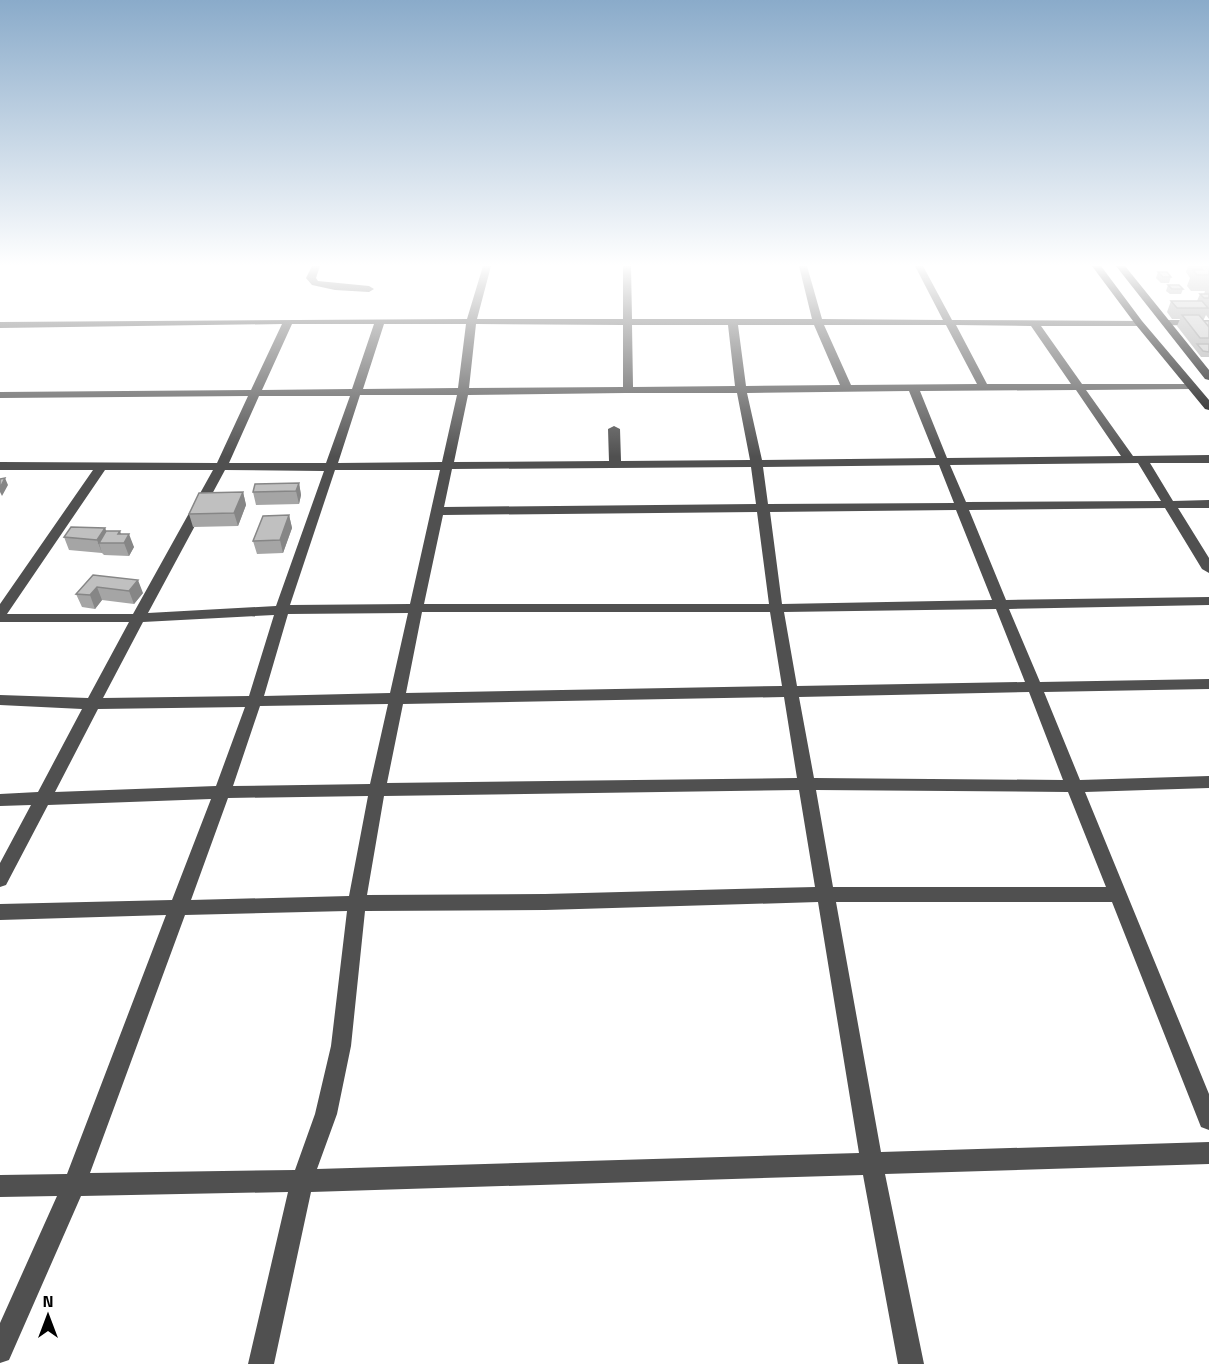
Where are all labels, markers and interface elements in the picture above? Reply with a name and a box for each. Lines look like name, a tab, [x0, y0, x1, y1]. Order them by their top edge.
north arrow	[18, 1286, 78, 1346]
text: N	[42, 1289, 54, 1313]

